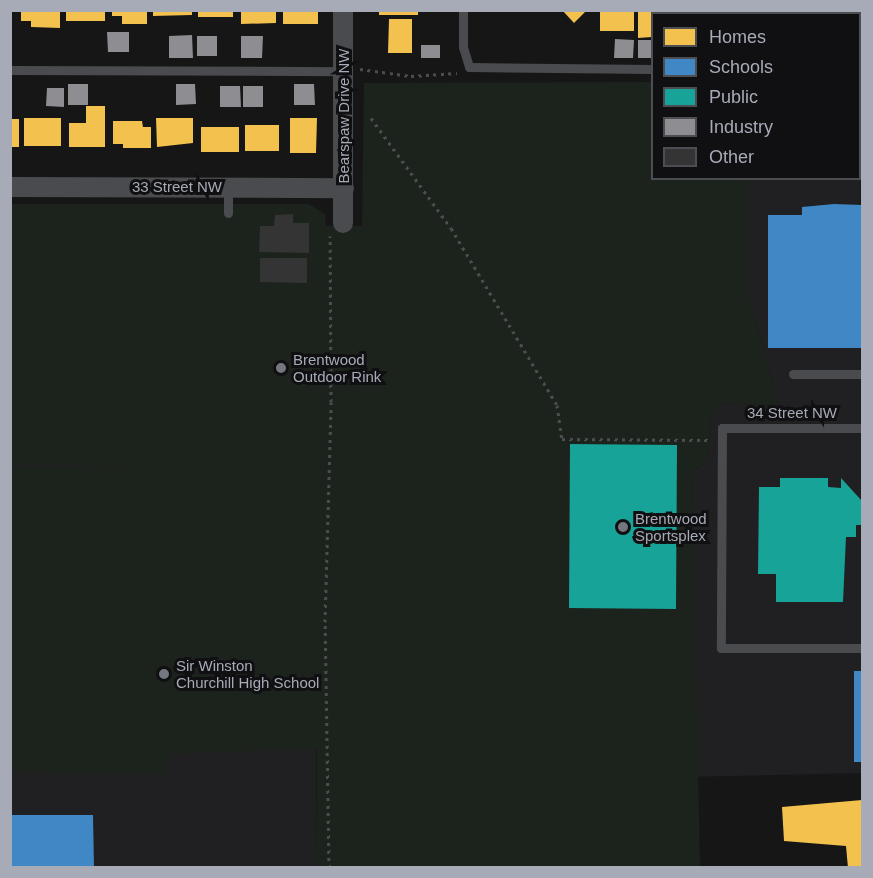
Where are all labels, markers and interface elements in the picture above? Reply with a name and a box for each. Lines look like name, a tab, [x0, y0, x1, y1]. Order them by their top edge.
legend	[651, 12, 861, 180]
text: Homes	[709, 27, 766, 47]
street label: Bearspaw Drive NW	[335, 48, 353, 184]
text: Schools	[709, 57, 773, 77]
text: Public	[709, 87, 758, 107]
text: Industry	[709, 117, 773, 137]
text: Other	[709, 147, 754, 167]
street label: 33 Street NW	[132, 178, 222, 196]
place label: Brentwood Outdoor Rink	[293, 350, 381, 385]
marker: Brentwood Outdoor Rink	[274, 361, 288, 375]
street label: 34 Street NW	[747, 404, 837, 422]
place label: Brentwood Sportsplex	[635, 509, 707, 544]
marker: Brentwood Sportsplex	[616, 520, 630, 534]
place label: Sir Winston Churchill High School	[176, 656, 319, 691]
marker: Sir Winston Churchill High School	[157, 667, 171, 681]

